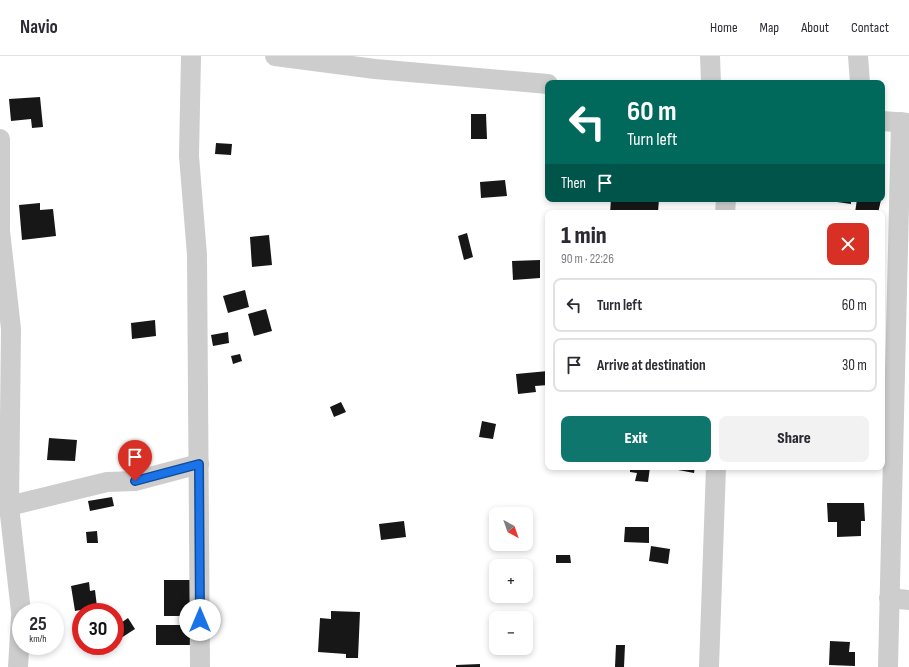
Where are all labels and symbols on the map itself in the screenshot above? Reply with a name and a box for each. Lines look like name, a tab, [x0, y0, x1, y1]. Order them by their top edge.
pin	[118, 440, 152, 481]
north arrow	[489, 507, 533, 551]
position arrow	[179, 599, 221, 641]
speed limit sign: 30	[72, 603, 124, 655]

